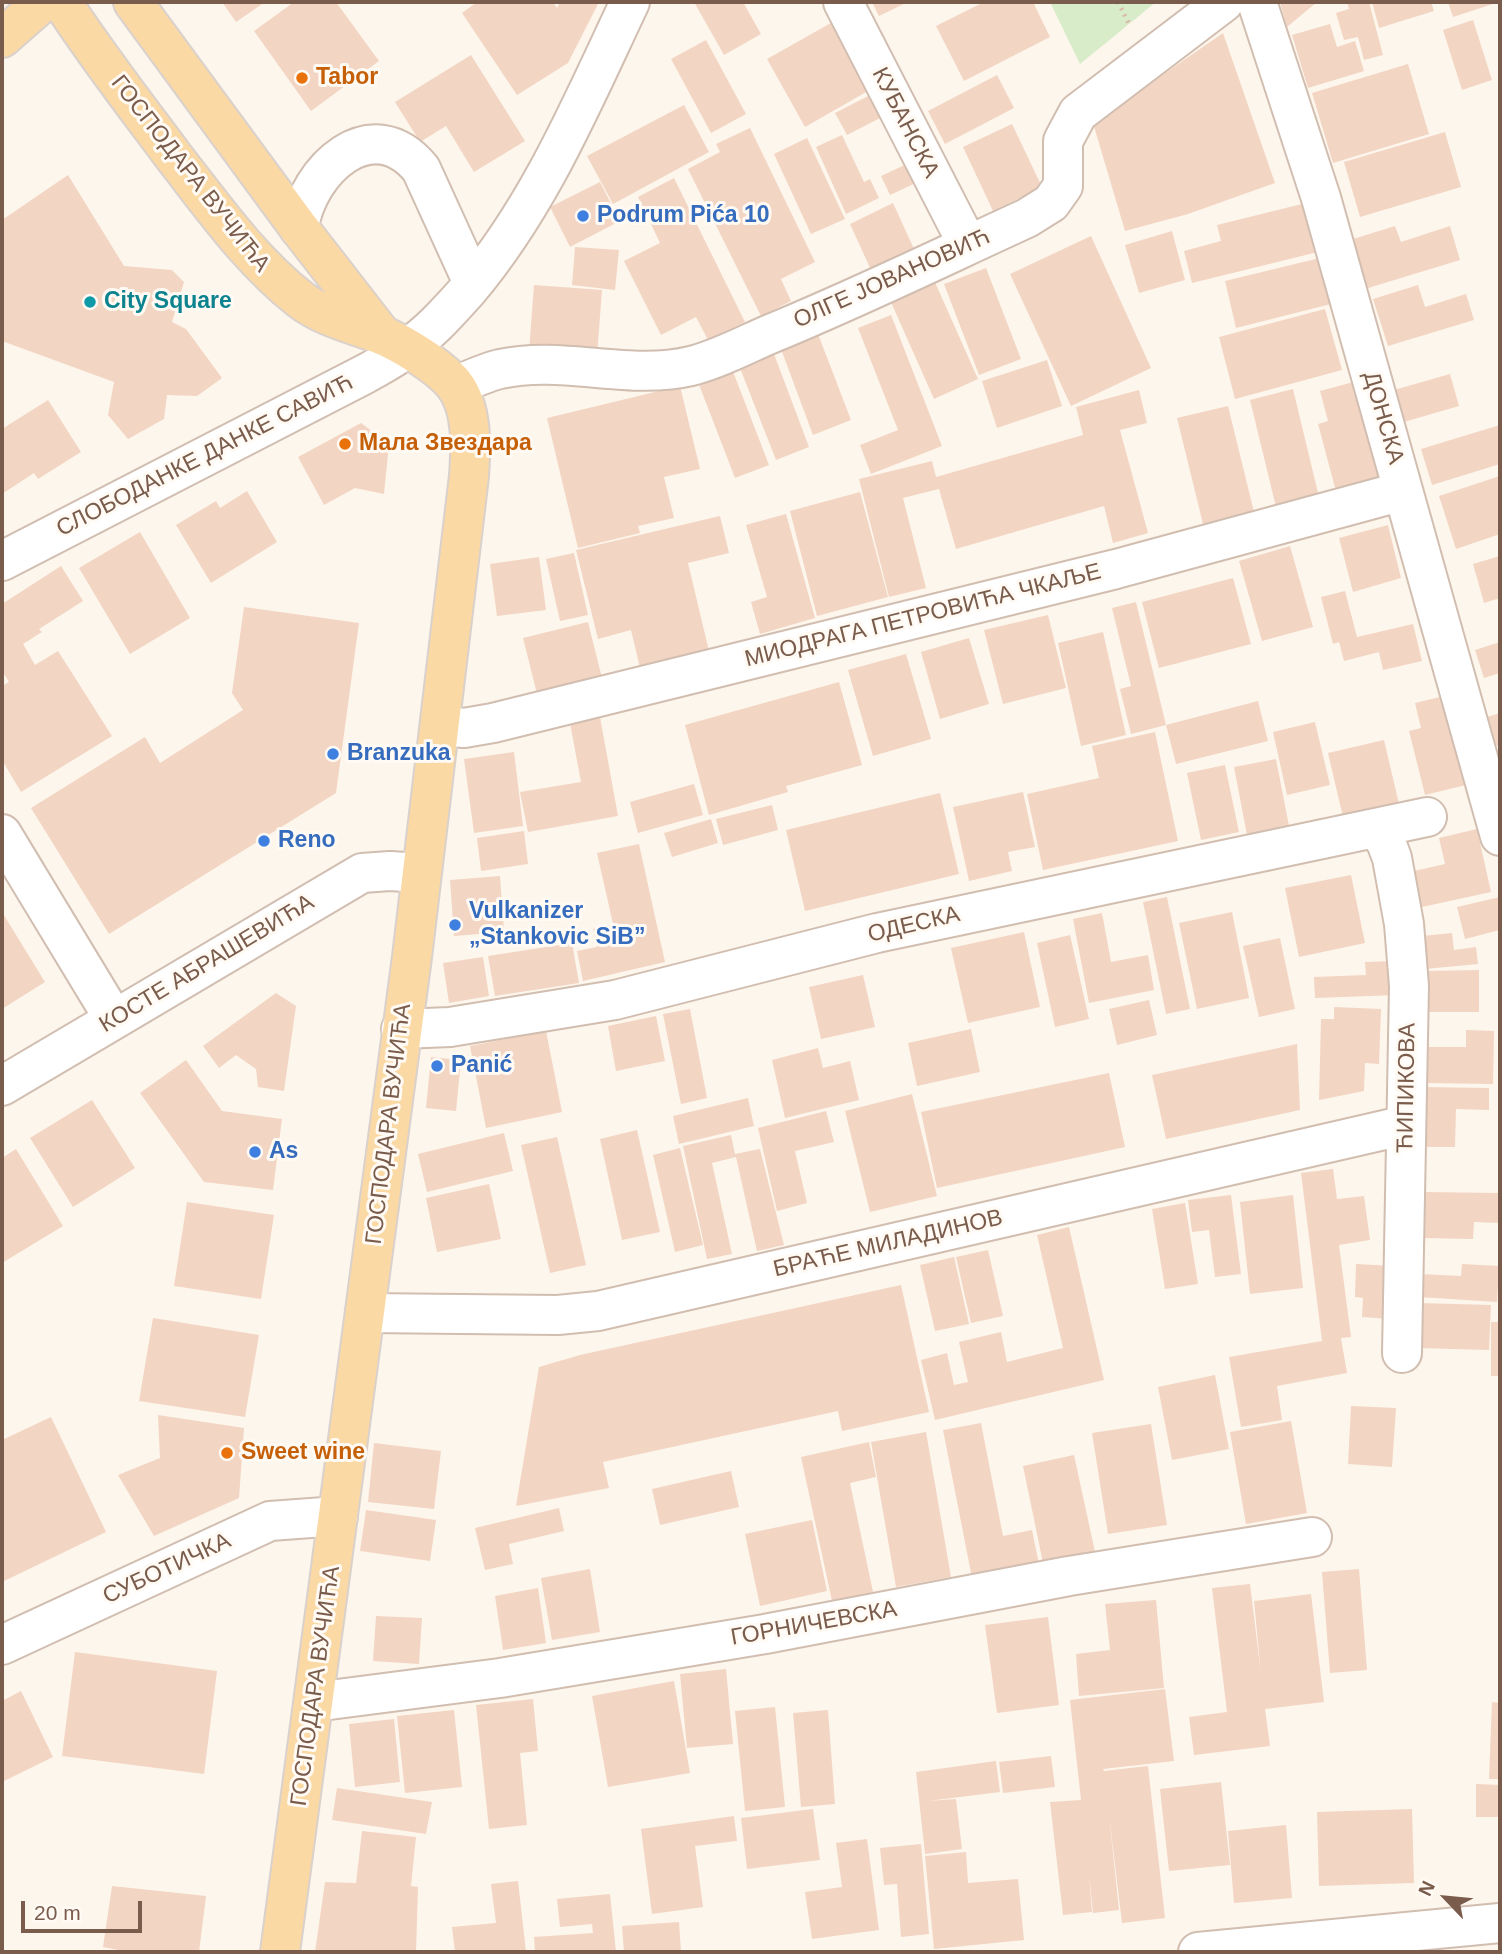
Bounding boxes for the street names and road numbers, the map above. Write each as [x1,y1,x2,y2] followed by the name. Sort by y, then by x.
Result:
[865,63,945,183] street label: КУБАНСКА
[105,70,275,278] street label: ГОСПОДАРА ВУЧИЋА
[789,223,995,335] street label: ОЛГЕ ЈОВАНОВИЋ
[1357,368,1409,468] street label: ДОНСКА
[52,369,358,543] street label: СЛОБОДАНКЕ ДАНКЕ САВИЋ
[742,558,1104,674] street label: МИОДРАГА ПЕТРОВИЋА ЧКАЉЕ
[95,889,319,1039] street label: КОСТЕ АБРАШЕВИЋА
[865,901,963,949] street label: ОДЕСКА
[361,1002,417,1246] street label: ГОСПОДАРА ВУЧИЋА
[1392,1023,1422,1153] street label: ЋИПИКОВА
[771,1204,1005,1284] street label: БРАЋЕ МИЛАДИНОВ
[99,1527,235,1611] street label: СУБОТИЧКА
[285,1564,347,1808] street label: ГОСПОДАРА ВУЧИЋА
[729,1596,899,1652] street label: ГОРНИЧЕВСКА

